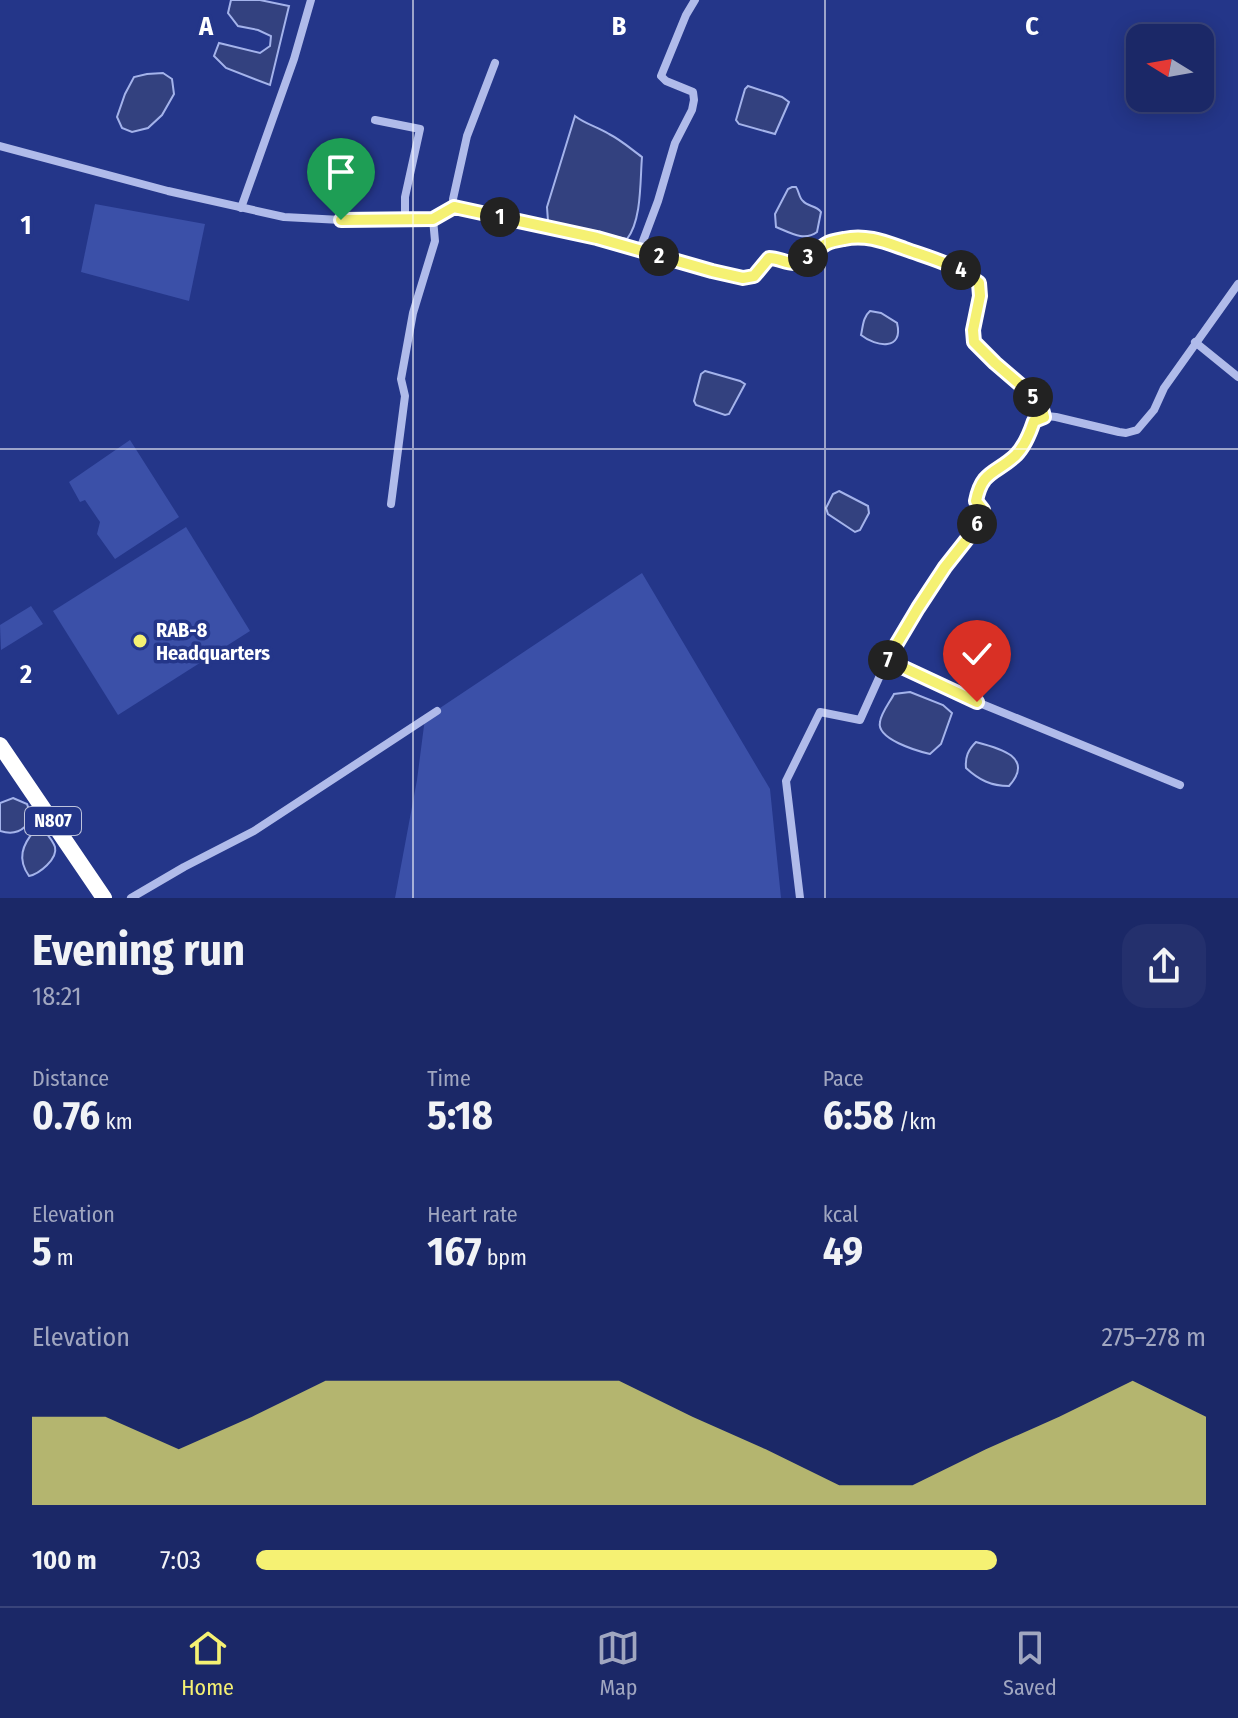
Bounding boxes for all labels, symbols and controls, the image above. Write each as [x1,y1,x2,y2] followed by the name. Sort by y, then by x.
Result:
[198,11,214,42] text: A
[612,11,627,42] text: B
[1025,11,1039,42] text: C
[1126,24,1214,112] north arrow
[1126,24,1214,112] map controls
[307,138,375,220] pin
[319,150,363,194] icon: arrive
[480,197,520,237] pin: 1
[495,203,505,230] text: 1
[21,210,32,241] text: 1
[639,236,679,276] pin: 2
[788,237,828,277] pin: 3
[654,242,664,269] text: 2
[803,243,813,270] text: 3
[941,250,981,290] pin: 4
[955,256,967,283] text: 4
[1013,377,1053,417] pin: 5
[1028,383,1038,410] text: 5
[957,504,997,544] pin: 6
[971,510,983,537] text: 6
[156,618,270,665] place label: RAB-8 Headquarters
[943,620,1011,702] pin
[131,632,149,650] marker: RAB-8 Headquarters
[955,632,999,676] icon: check
[868,640,908,680] pin: 7
[883,646,893,673] text: 7
[19,659,32,690] text: 2
[25,807,81,835] road number: N807
[32,924,245,977] text: Evening run
[1122,924,1206,1008] button: share
[32,981,82,1012] text: 18:21
[32,1065,109,1092] text: Distance
[427,1065,471,1092] text: Time
[823,1065,864,1092] text: Pace
[32,1092,100,1140] text: 0.76
[427,1092,493,1140] text: 5:18
[823,1092,894,1140] text: 6:58
[100,1108,133,1135] text: km
[894,1108,936,1135] text: /km
[32,1201,115,1228] text: Elevation
[427,1201,518,1228] text: Heart rate
[823,1201,858,1228] text: kcal
[32,1228,52,1276] text: 5
[427,1228,482,1276] text: 167
[823,1228,863,1276] text: 49
[52,1244,74,1271] text: m
[482,1244,527,1271] text: bpm
[32,1322,130,1353] text: Elevation
[1101,1322,1206,1353] text: 275–278 m
[32,1545,97,1576] text: 100 m
[160,1545,201,1576] text: 7:03
[181,1626,234,1701] tab: Home
[596,1626,640,1701] tab: Map
[1003,1626,1057,1701] tab: Saved

